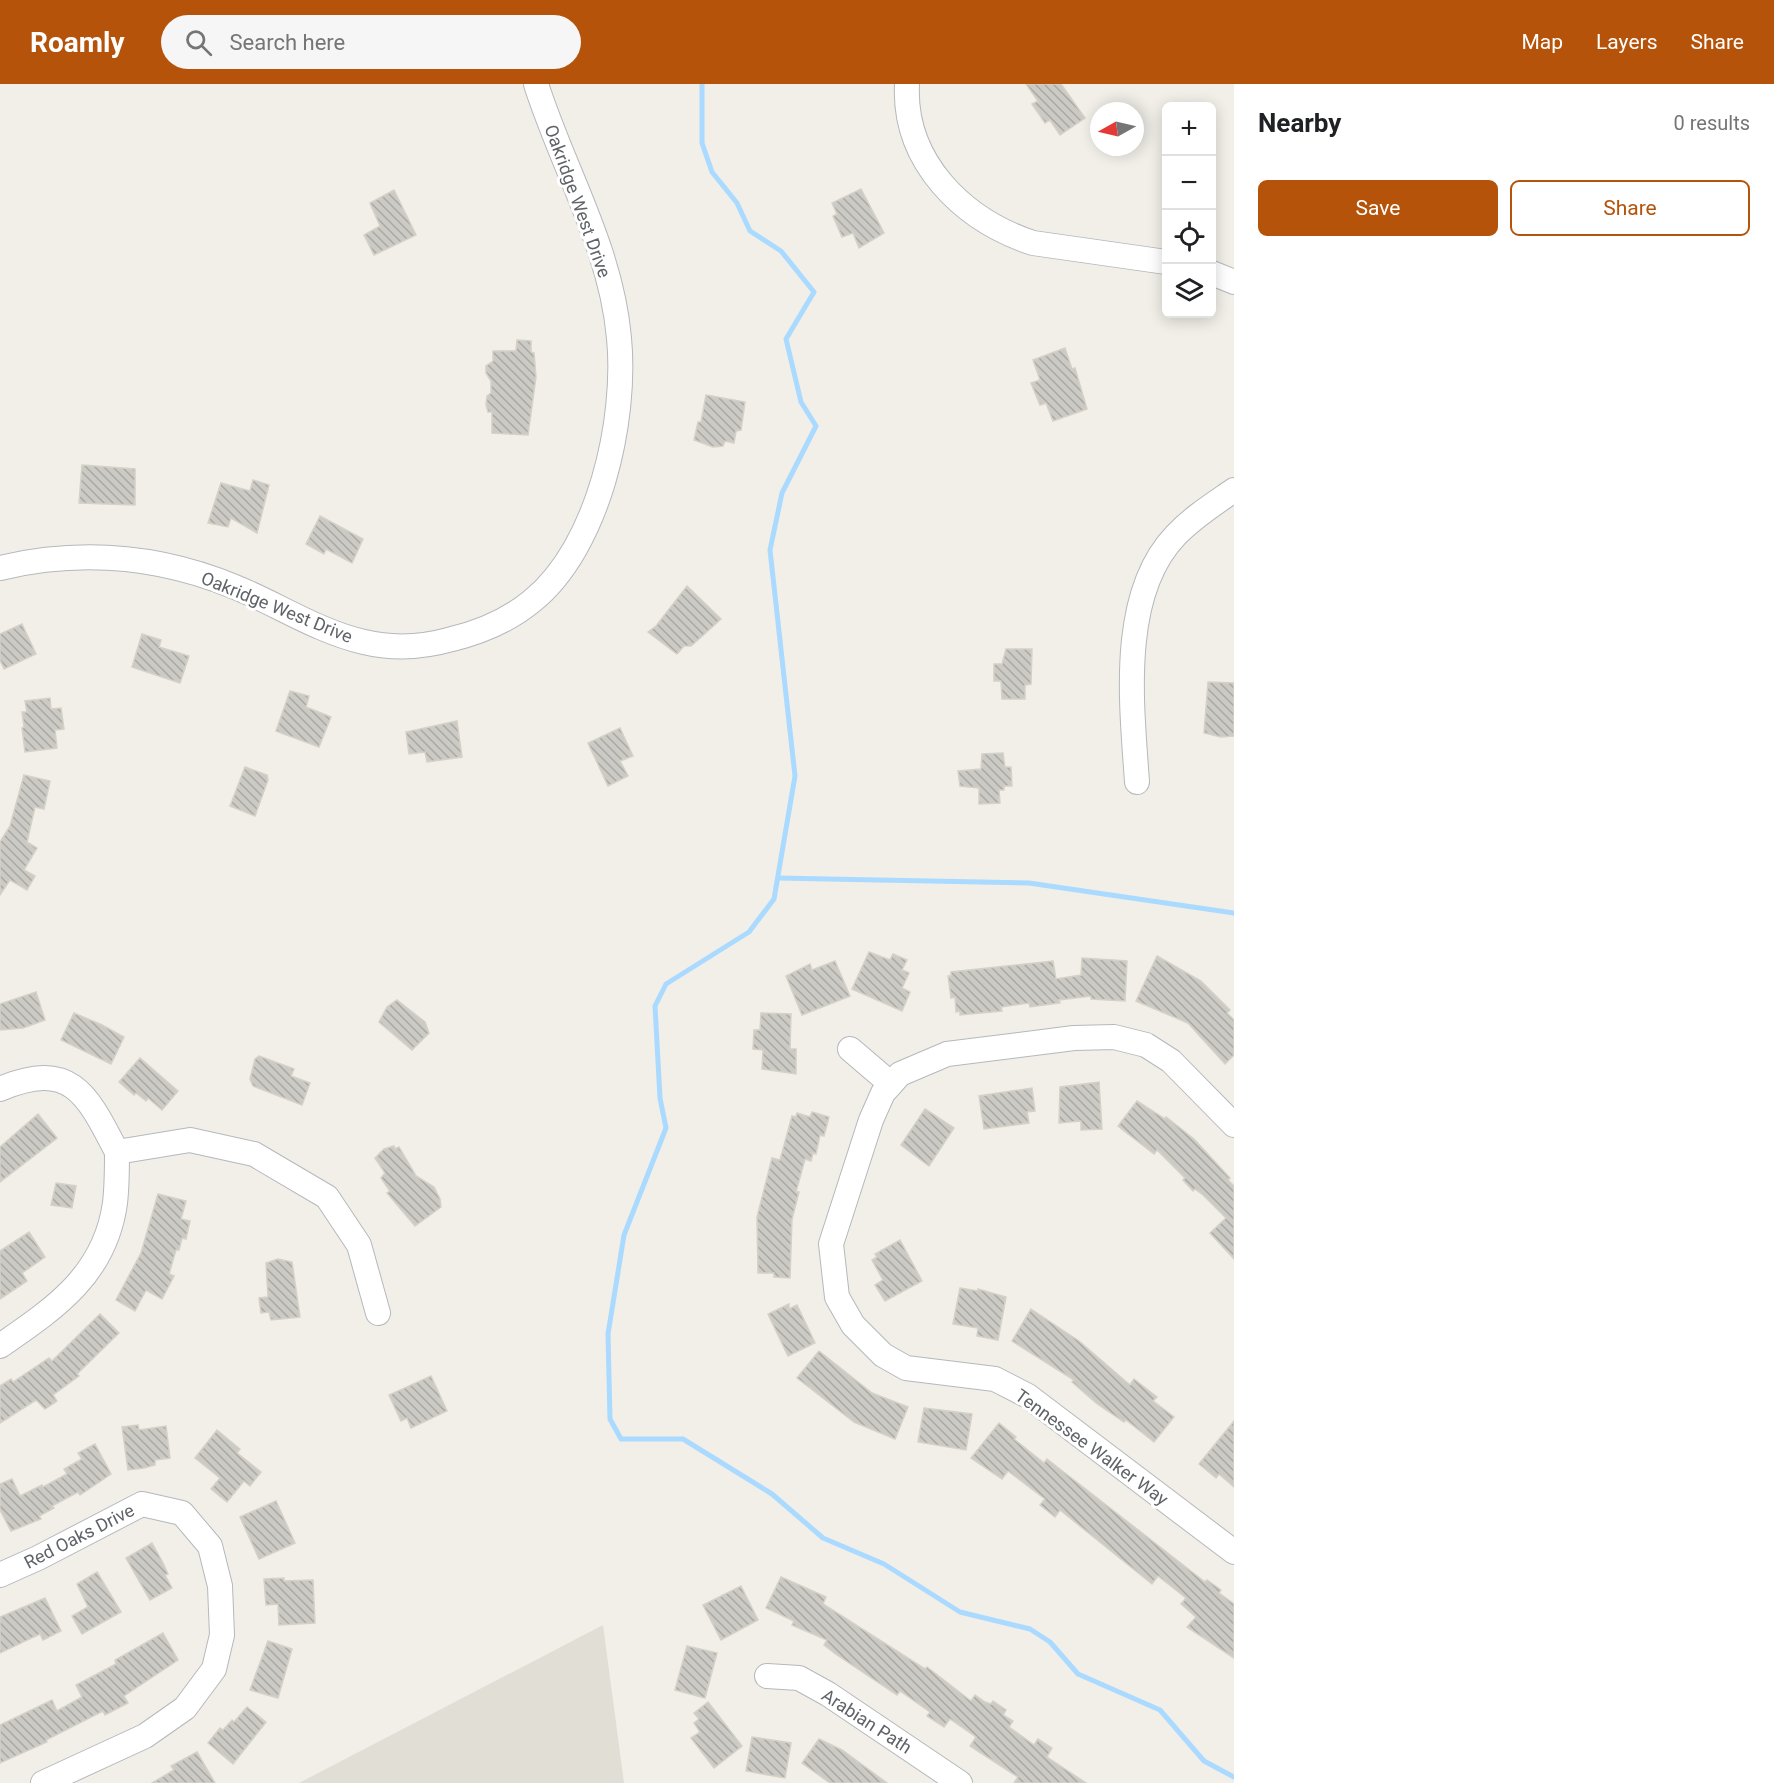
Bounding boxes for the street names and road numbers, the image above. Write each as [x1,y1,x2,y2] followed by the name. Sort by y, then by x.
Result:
[541,122,615,280] street label: Oakridge West Drive
[198,567,356,647] street label: Oakridge West Drive
[1011,1385,1173,1510] street label: Tennessee Walker Way
[20,1499,138,1573] street label: Red Oaks Drive
[818,1684,916,1758] street label: Arabian Path

